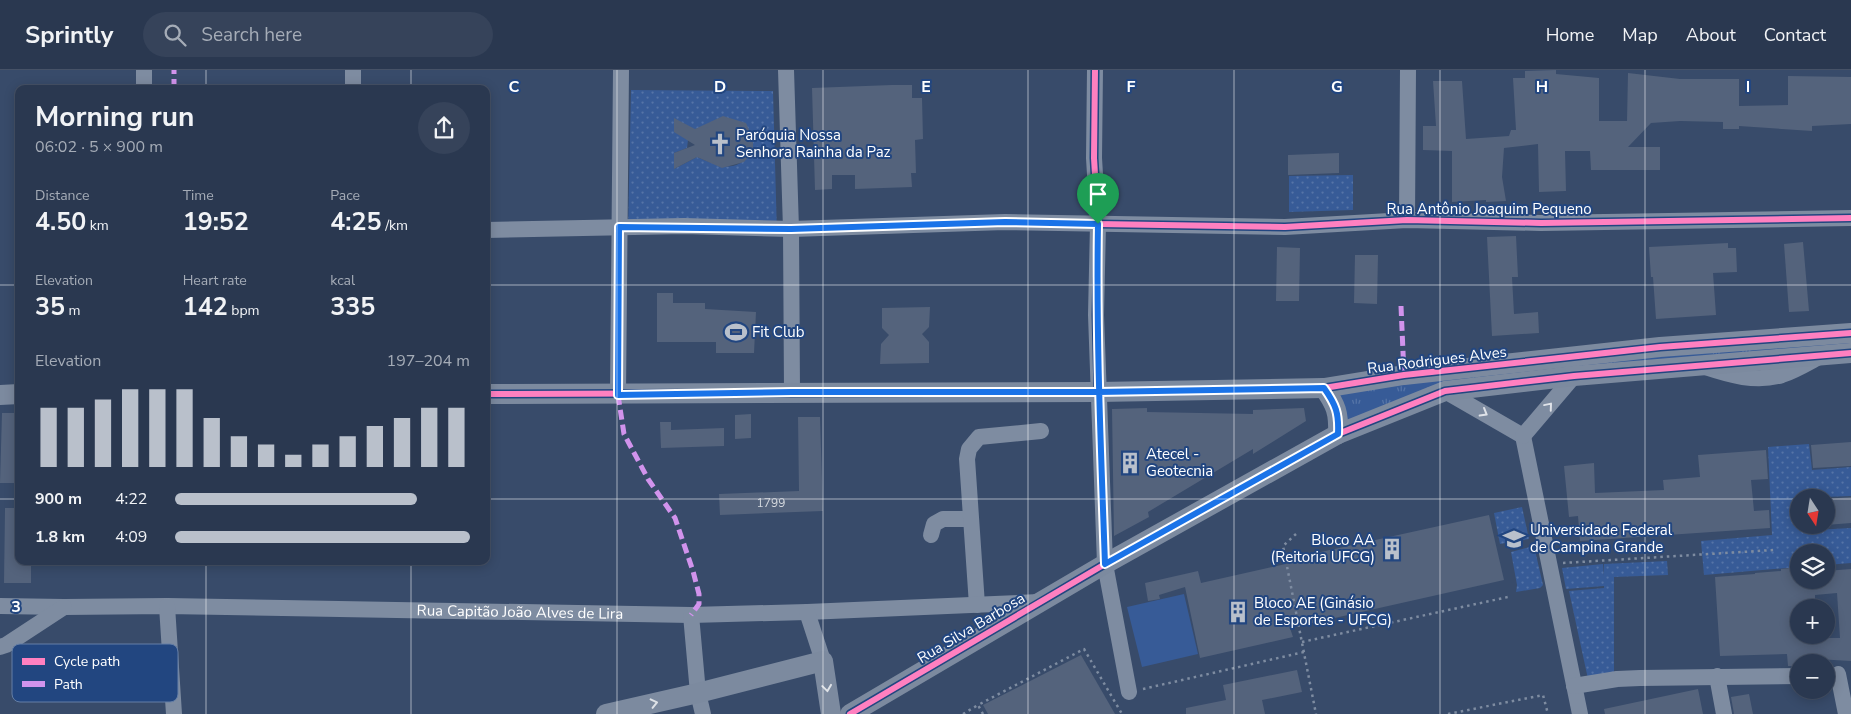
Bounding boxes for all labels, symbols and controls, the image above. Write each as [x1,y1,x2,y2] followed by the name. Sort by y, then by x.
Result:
[143,12,493,57] search box
[25,19,113,51] text: Sprintly
[161,21,189,49] icon: search
[201,22,302,48] text: Search here
[1546,23,1594,47] text: Home
[1622,23,1658,47] text: Map
[1686,23,1736,47] text: About
[1764,23,1826,47] text: Contact
[509,76,520,98] text: C
[714,76,726,98] text: D
[921,76,931,98] text: E
[1127,76,1136,98] text: F
[1331,76,1343,98] text: G
[1536,76,1548,98] text: H
[1746,76,1750,98] text: I
[35,98,194,136] text: Morning run
[418,102,470,154] button: share
[736,125,891,162] place label: Paróquia Nossa Senhora Rainha da Paz
[707,131,733,157] church icon: Paróquia Nossa Senhora Rainha da Paz
[35,136,163,158] text: 06:02 · 5 × 900 m
[1077,173,1119,224] pin
[1084,180,1112,208] icon: arrive
[35,186,89,205] text: Distance
[183,186,214,205] text: Time
[330,186,360,205] text: Pace
[1386,199,1592,219] street label: Rua Antônio Joaquim Pequeno
[35,205,86,239] text: 4.50
[183,205,249,239] text: 19:52
[330,205,382,239] text: 4:25
[86,216,109,235] text: km
[382,216,408,235] text: /km
[35,271,93,290] text: Elevation
[183,271,247,290] text: Heart rate
[330,271,355,290] text: kcal
[35,290,65,324] text: 35
[183,290,228,324] text: 142
[330,290,375,324] text: 335
[65,301,81,320] text: m
[228,301,260,320] text: bpm
[723,319,749,345] sports icon: Fit Club
[752,322,805,342] place label: Fit Club
[1366,342,1508,378] street label: Rua Rodrigues Alves
[35,350,101,372] text: Elevation
[387,350,470,372] text: 197–204 m
[1543,403,1551,412] one-way arrow
[1479,407,1488,417] one-way arrow
[1146,444,1213,481] place label: Atecel - Geotecnia
[1117,450,1143,476] building icon: Atecel - Geotecnia
[35,488,82,510] text: 900 m
[115,488,147,510] text: 4:22
[1790,489,1835,534] north arrow
[1790,489,1835,699] map controls
[757,495,785,511] house number: 1799
[1530,520,1673,557] place label: Universidade Federal de Campina Grande
[35,526,85,548] text: 1.8 km
[115,526,147,548] text: 4:09
[1501,526,1527,552] school or university icon: Universidade Federal de Campina Grande
[1271,530,1375,567] place label: Bloco AA (Reitoria UFCG)
[1379,536,1405,562] building icon: Bloco AA (Reitoria UFCG)
[1790,544,1835,589] button: layers
[913,588,1029,668] street label: Rua Silva Barbosa
[1254,593,1392,630] place label: Bloco AE (Ginásio de Esportes - UFCG)
[11,596,21,618] text: 3
[1225,599,1251,625] building icon: Bloco AE (Ginásio de Esportes - UFCG)
[1790,599,1835,644] button: +
[417,600,623,624] street label: Rua Capitão João Alves de Lira
[12,644,178,702] legend
[54,652,120,671] text: Cycle path
[1790,654,1835,699] button: −
[54,675,83,694] text: Path
[821,684,832,692] one-way arrow
[649,698,658,709] one-way arrow

